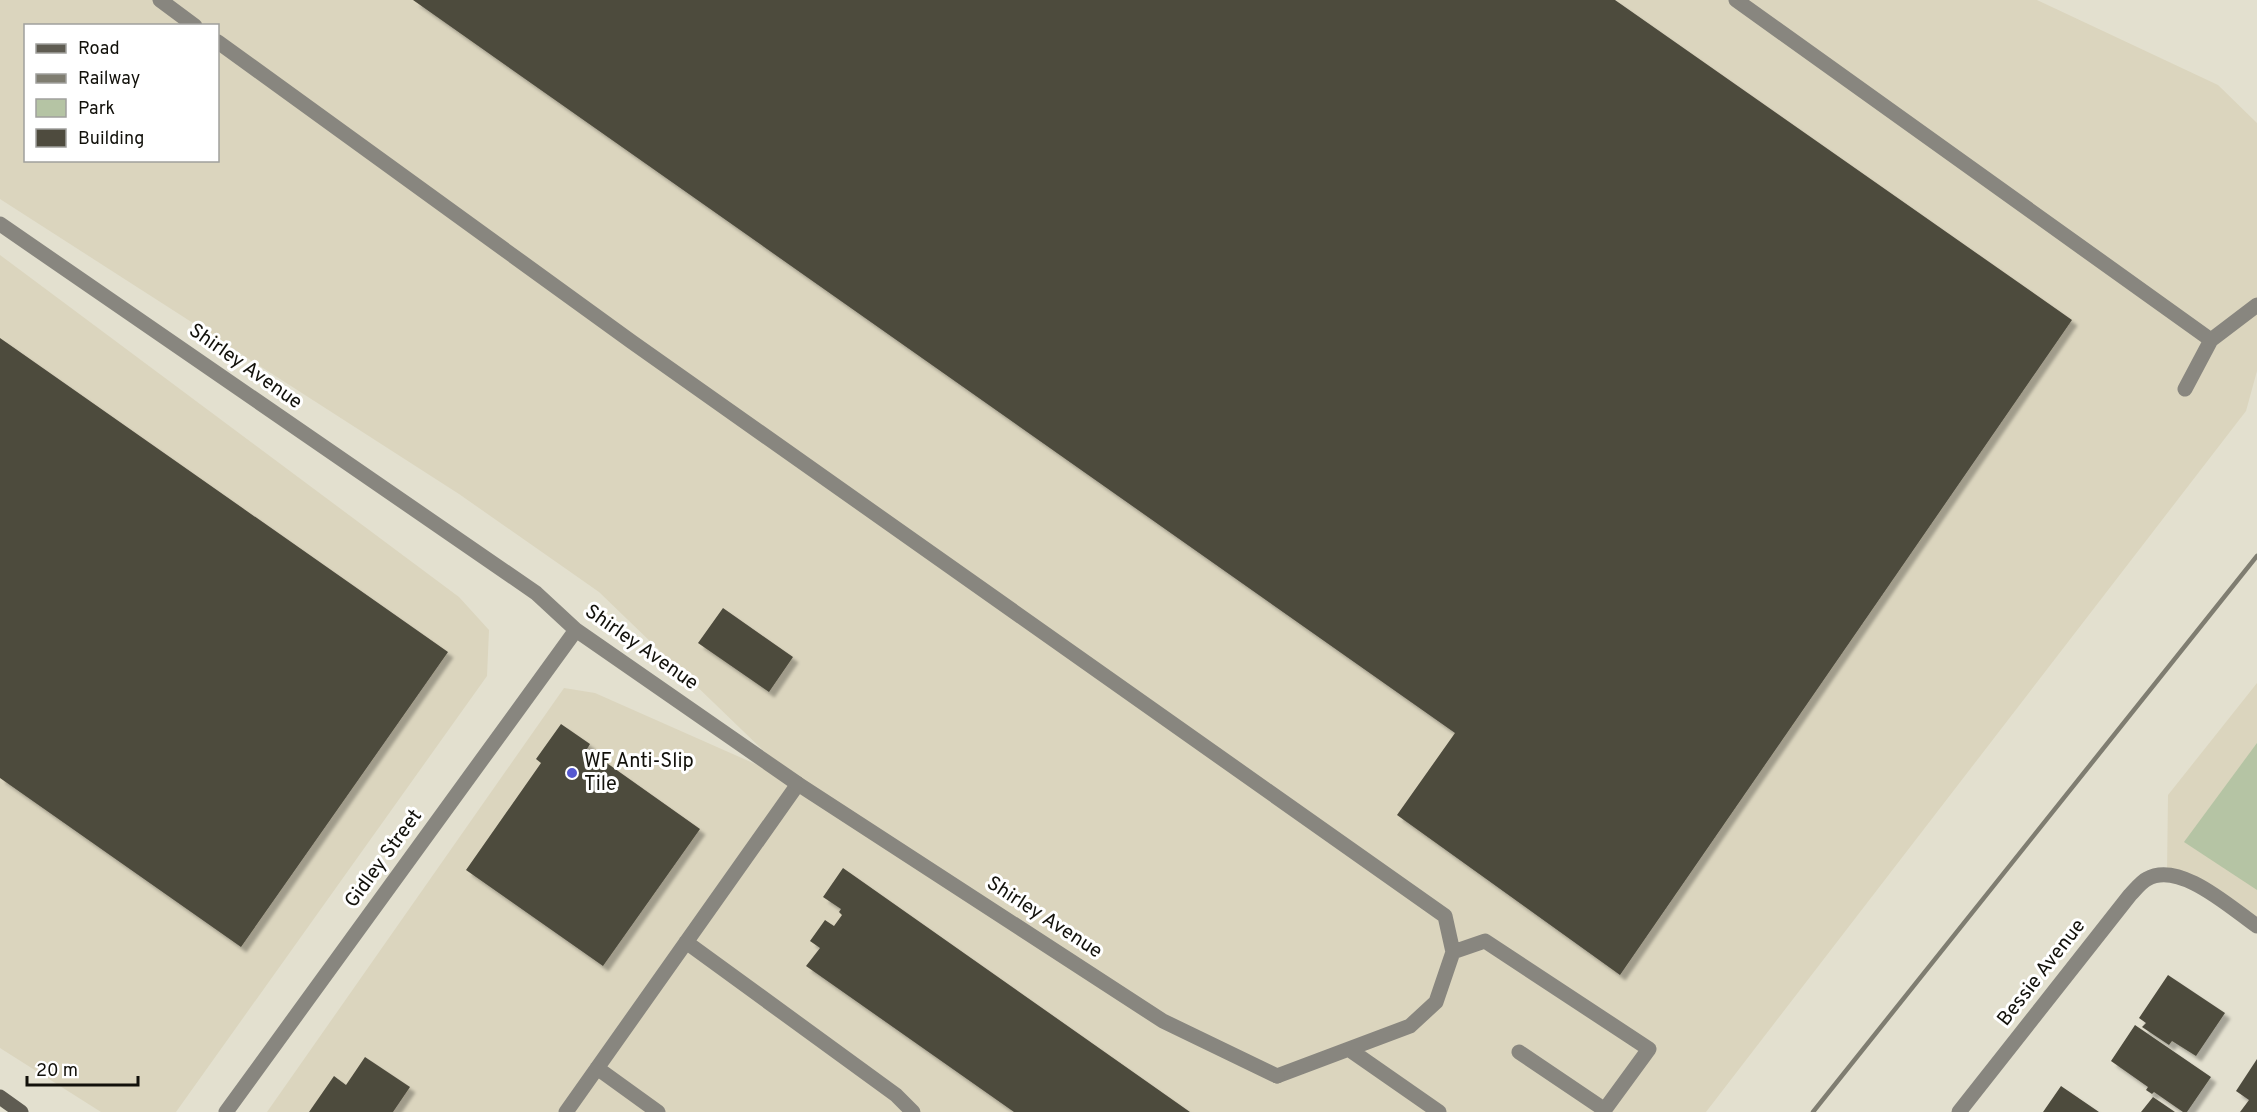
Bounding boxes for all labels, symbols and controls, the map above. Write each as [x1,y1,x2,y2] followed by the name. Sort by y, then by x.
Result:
[24,24,219,162] legend
[78,38,120,61] text: Road
[78,68,140,91] text: Railway
[78,98,115,121] text: Park
[78,128,144,151] text: Building
[183,318,307,416] street label: Shirley Avenue
[579,599,703,697] street label: Shirley Avenue
[584,749,694,798] place label: WF Anti-Slip Tile
[565,766,579,780] marker: WF Anti-Slip Tile
[339,804,429,914] street label: Gidley Street
[981,871,1107,965] street label: Shirley Avenue
[1992,914,2092,1032] street label: Bessie Avenue
[27,1049,138,1087] scale bar
[36,1060,78,1083] text: 20 m

